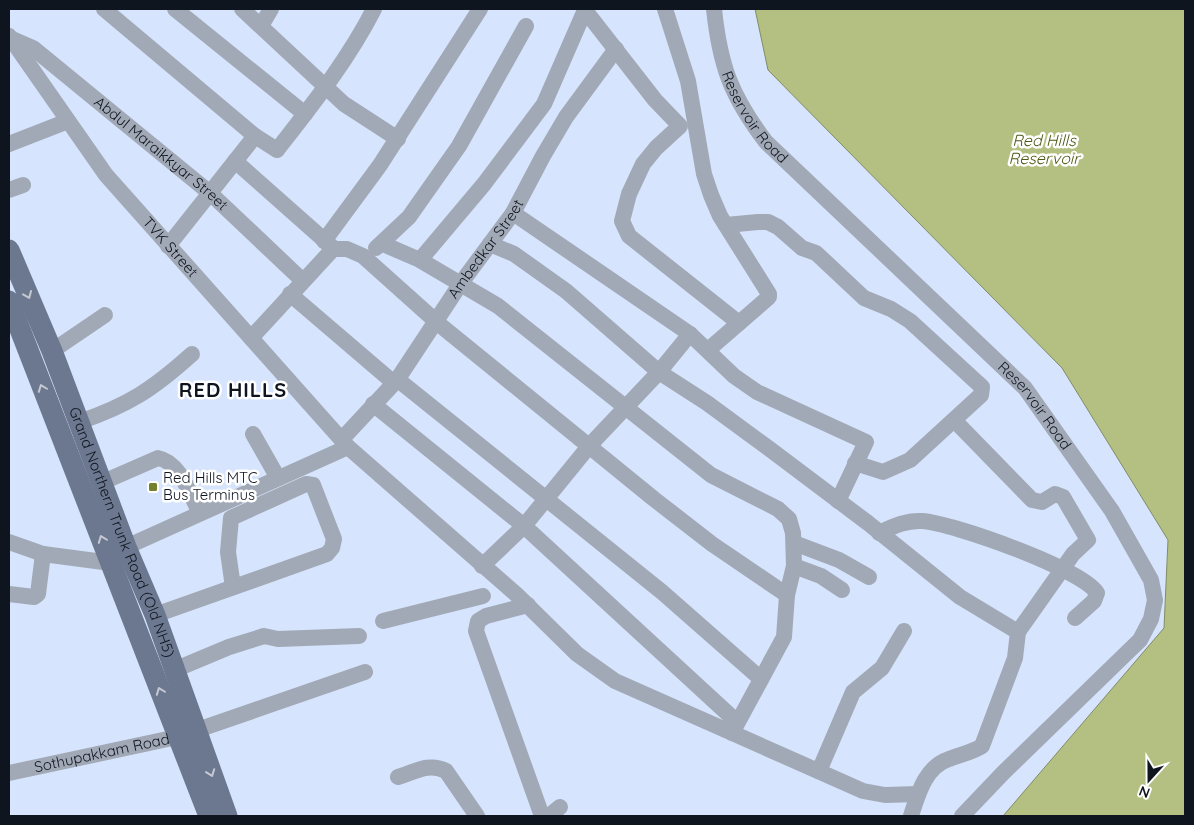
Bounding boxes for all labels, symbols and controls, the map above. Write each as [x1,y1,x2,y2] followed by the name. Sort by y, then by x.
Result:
[718,68,792,167] street label: Reservoir Road
[91,92,232,214] street label: Abdul Maraikkyar Street
[1009,130,1081,168] water label: Red Hills Reservoir
[443,196,527,302] street label: Ambedkar Street
[139,213,202,281] street label: TVK Street
[21,290,32,299] one-way arrow
[994,357,1076,453] street label: Reservoir Road
[179,377,287,402] district label: RED HILLS
[38,384,49,393] one-way arrow
[65,404,179,660] street label: Grand Northern Trunk Road (Old NH5)
[163,468,258,504] place label: Red Hills MTC Bus Terminus
[147,481,159,493] marker: Red Hills MTC Bus Terminus
[98,535,108,544] one-way arrow
[156,687,166,696] one-way arrow
[32,729,171,776] street label: Sothupakkam Road
[1124,755,1174,805] north arrow
[205,769,215,777] one-way arrow
[1136,782,1152,802] text: N

